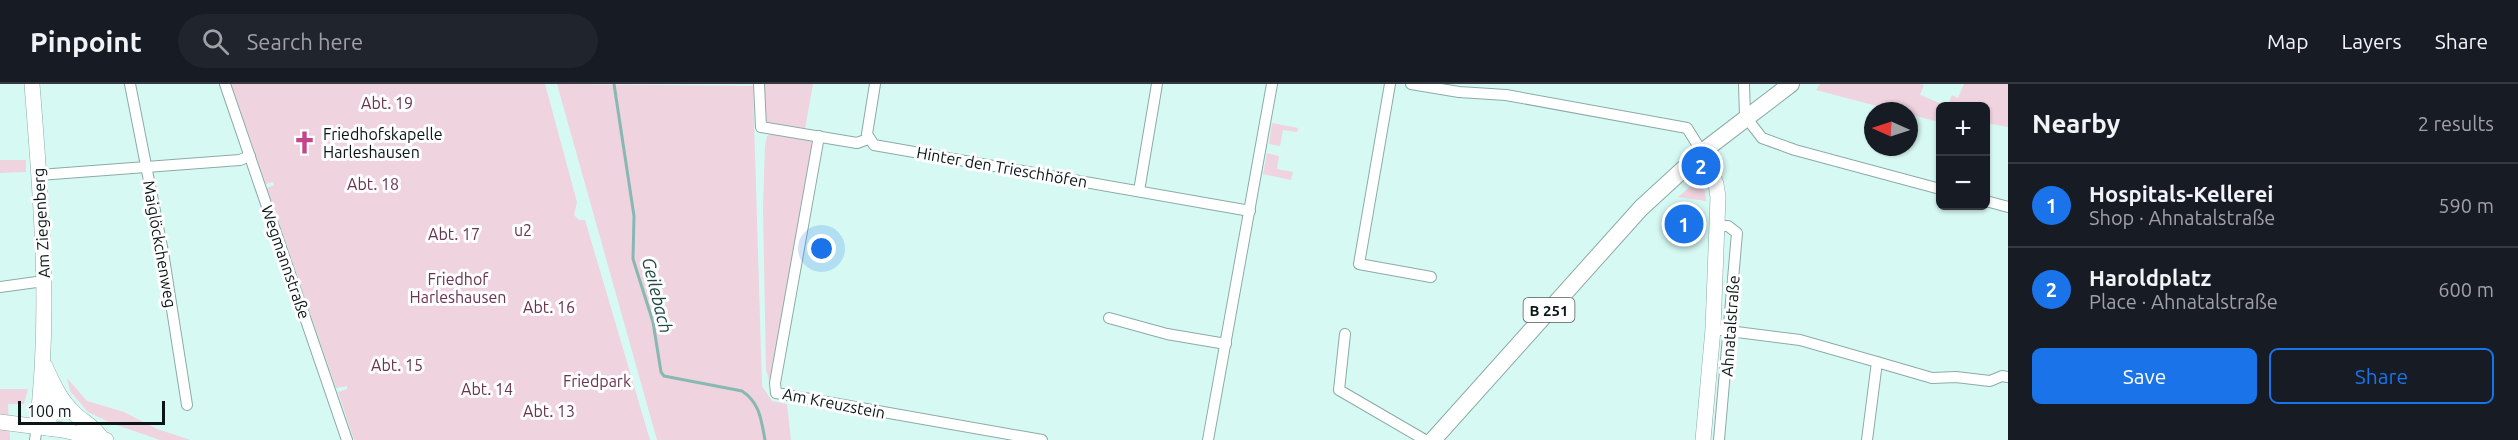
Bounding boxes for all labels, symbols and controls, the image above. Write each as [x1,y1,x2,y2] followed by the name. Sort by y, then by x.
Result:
[178,14,598,68] search box
[199,25,232,58] icon: search
[30,26,142,57] text: Pinpoint
[247,29,363,54] text: Search here
[2267,29,2308,53] text: Map
[2341,29,2402,53] text: Layers
[2435,29,2488,53] text: Share
[361,94,413,112] park label: Abt. 19
[1864,102,1918,156] north arrow
[1936,102,1990,210] map controls
[1936,102,1990,156] button: +
[2032,109,2120,138] text: Nearby
[2418,112,2494,135] text: 2 results
[323,125,443,161] place label: Friedhofskapelle Harleshausen
[292,130,318,156] church icon: Friedhofskapelle Harleshausen
[915,143,1089,191] street label: Hinter den Trieschhöfen
[1682,144,1720,188] pin: 2
[1936,156,1990,210] button: −
[29,167,53,279] street label: Am Ziegenberg
[347,175,399,193] park label: Abt. 18
[140,179,180,309] street label: Maiglöckchenweg
[2089,181,2273,206] text: Hospitals-Kellerei
[2046,194,2057,217] text: 1
[2438,194,2494,217] text: 590 m
[1664,202,1704,246] pin: 1
[258,203,314,321] street label: Wegmannstraße
[2089,206,2275,229] text: Shop · Ahnatalstraße
[514,221,532,239] park label: u2
[428,225,480,243] park label: Abt. 17
[807,234,836,263] your location
[639,255,677,335] water label: Geilebach
[2089,265,2211,290] text: Haroldplatz
[410,270,506,306] park label: Friedhof Harleshausen
[1717,275,1743,377] street label: Ahnatalstraße
[2046,278,2057,301] text: 2
[2438,278,2494,301] text: 600 m
[2089,290,2278,313] text: Place · Ahnatalstraße
[523,298,575,316] park label: Abt. 16
[1524,298,1574,322] road number: B 251
[2032,348,2257,404] button: Save
[2269,348,2494,404] button: Share
[371,356,423,374] park label: Abt. 15
[563,372,631,390] park label: Friedpark
[461,380,513,398] park label: Abt. 14
[781,384,887,422] street label: Am Kreuzstein
[18,398,165,426] scale bar
[27,402,72,420] text: 100 m
[523,402,575,420] park label: Abt. 13

